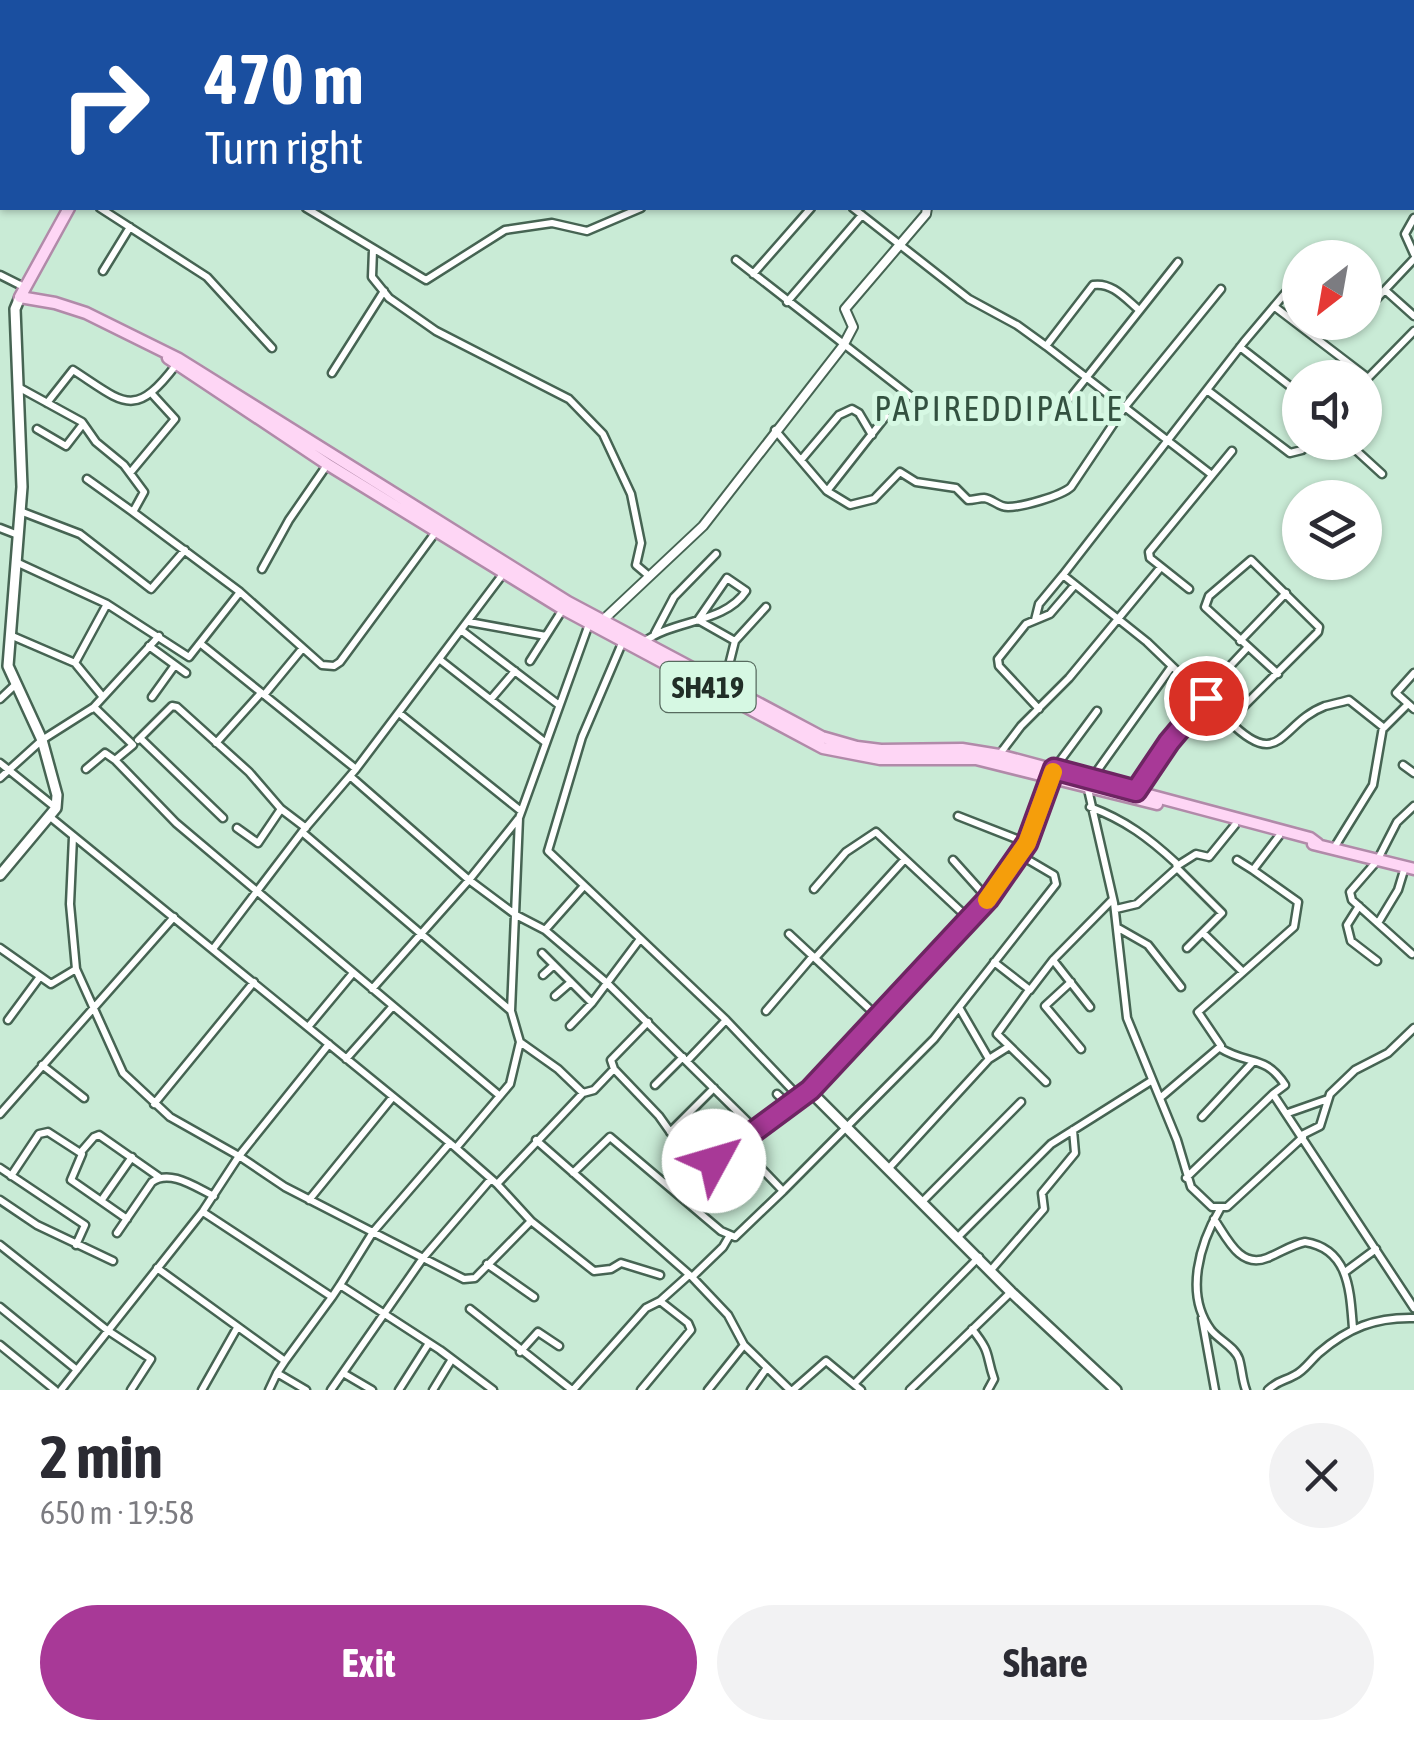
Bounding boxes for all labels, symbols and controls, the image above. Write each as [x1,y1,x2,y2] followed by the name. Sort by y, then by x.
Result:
[205,39,364,119] text: 470 m
[40,40,170,170] icon: right
[205,122,363,174] text: Turn right
[1282,240,1382,340] north arrow
[1282,240,1382,580] map controls
[1282,360,1382,460] button: sound
[874,388,1124,428] district label: PAPIREDDIPALLE
[1282,480,1382,580] button: layers
[1164,656,1249,741] pin
[660,662,756,712] road number: SH419
[1179,671,1234,726] icon: arrive
[662,1109,766,1213] position arrow
[40,1422,163,1491] text: 2 min
[1269,1423,1374,1528] button: close
[40,1494,194,1531] text: 650 m · 19:58
[40,1605,697,1720] button: Exit
[717,1605,1374,1720] button: Share

